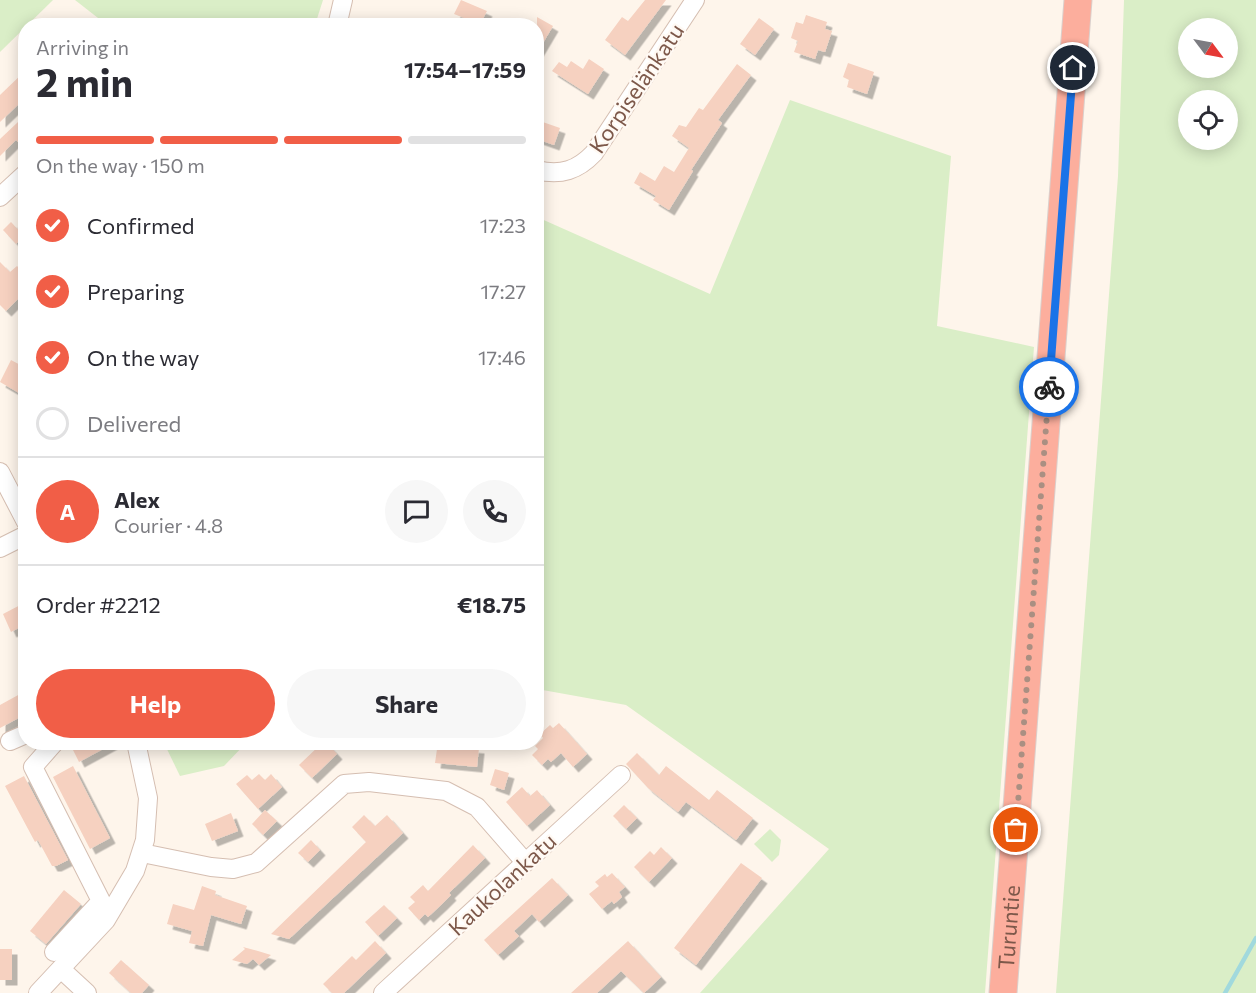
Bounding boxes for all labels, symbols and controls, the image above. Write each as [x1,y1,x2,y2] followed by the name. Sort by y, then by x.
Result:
[583,18,689,158] street label: Korpiselänkatu
[1178,18,1238,78] north arrow
[1178,18,1238,150] map controls
[36,35,129,59] text: Arriving in
[1047,42,1098,93] pin
[1056,51,1089,84] icon: home
[404,56,526,83] text: 17:54–17:59
[36,57,133,105] text: 2 min
[1178,90,1238,150] button: locate
[36,153,205,177] text: On the way · 150 m
[36,209,69,242] icon: check
[87,212,194,239] text: Confirmed
[480,213,526,237] text: 17:23
[36,275,69,308] icon: check
[87,278,184,305] text: Preparing
[481,279,526,303] text: 17:27
[36,341,69,374] icon: check
[87,344,199,371] text: On the way
[478,345,526,369] text: 17:46
[1019,357,1079,417] courier
[1033,371,1066,404] icon: bike
[87,410,181,437] text: Delivered
[385,480,448,543] button: chat
[463,480,526,543] button: phone
[114,486,160,513] text: Alex
[60,498,75,525] text: A
[114,513,223,537] text: Courier · 4.8
[36,591,161,618] text: Order #2212
[457,591,526,618] text: €18.75
[36,669,275,738] button: Help
[287,669,526,738] button: Share
[990,804,1041,855] pin
[999,813,1032,846] icon: bag
[442,827,562,941] street label: Kaukolankatu
[991,884,1025,970] street label: Turuntie

